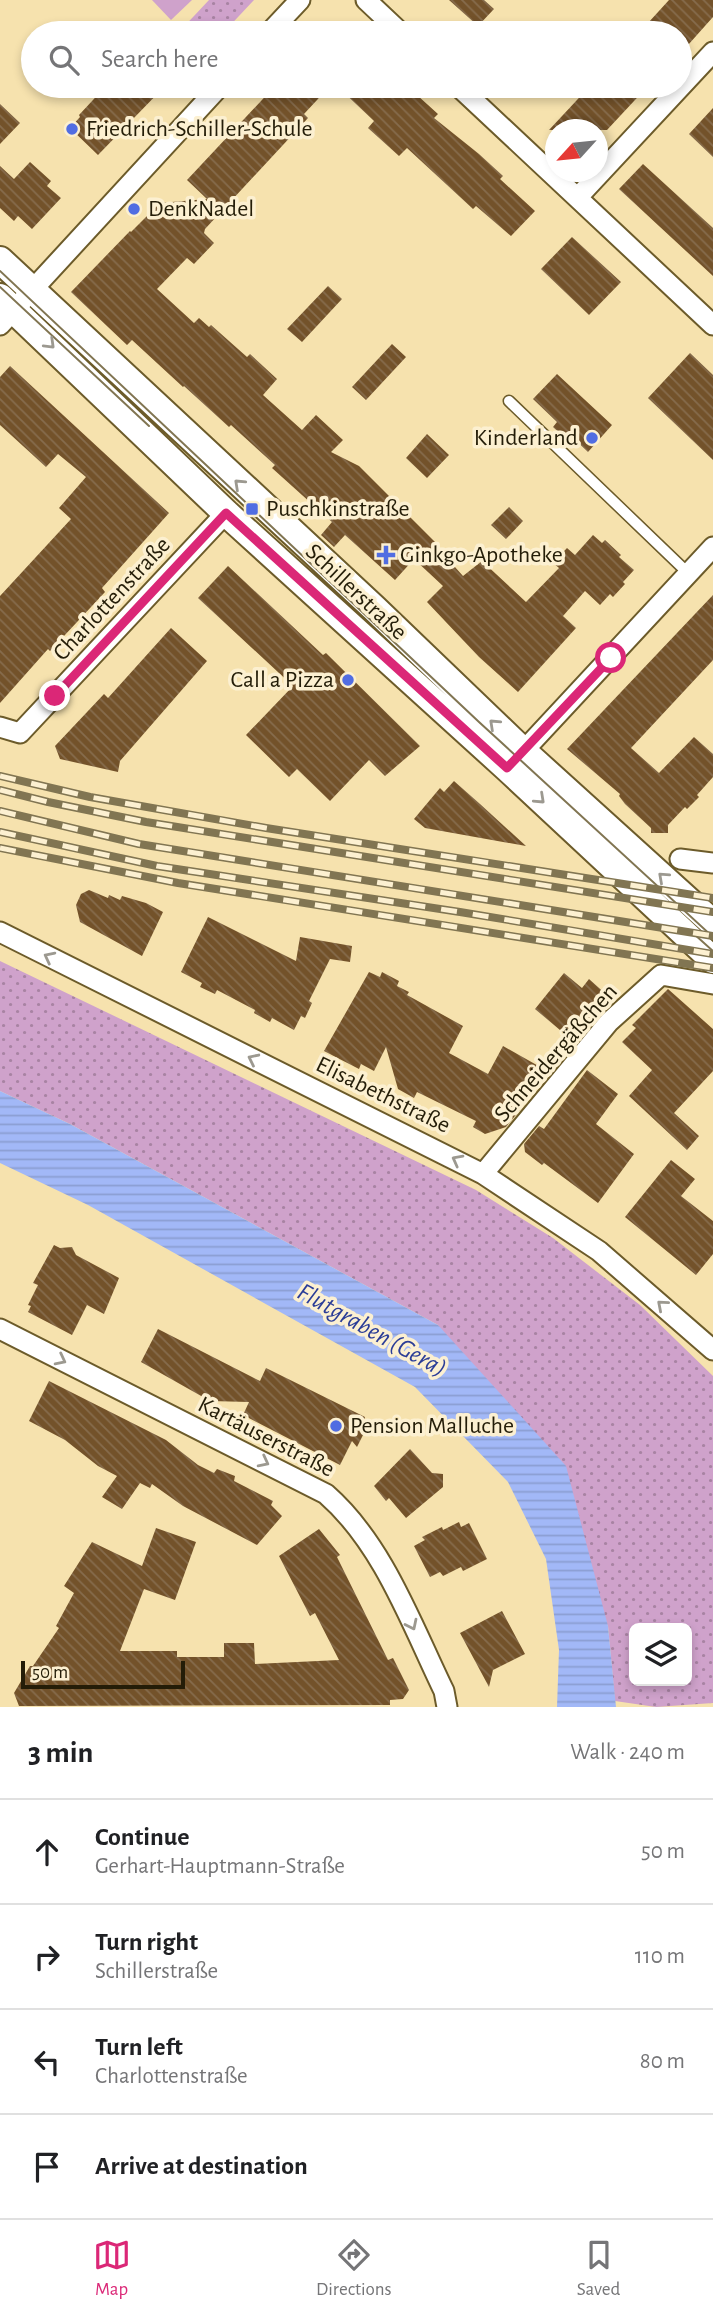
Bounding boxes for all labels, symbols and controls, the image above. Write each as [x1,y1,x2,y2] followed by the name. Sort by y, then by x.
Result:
[21,21,692,98] search box
[45,41,83,79] icon: search
[101,46,219,72] text: Search here
[86,117,313,141] place label: Friedrich-Schiller-Schule
[545,119,608,182] north arrow
[64,121,80,137] marker: Friedrich-Schiller-Schule
[148,197,254,221] place label: DenkNadel
[126,201,142,217] marker: DenkNadel
[41,336,54,349] one-way arrow
[474,426,578,450] place label: Kinderland
[584,430,600,446] marker: Kinderland
[234,480,247,493] one-way arrow
[266,497,410,521] place label: Puschkinstraße
[244,501,260,517] marker: Puschkinstraße
[49,533,175,665] street label: Charlottenstraße
[301,539,411,645] street label: Schillerstraße
[400,543,563,567] place label: Ginkgo-Apotheke
[378,547,394,563] marker: Ginkgo-Apotheke
[595,642,626,673] route start
[230,668,334,692] place label: Call a Pizza
[340,672,356,688] marker: Call a Pizza
[39,680,70,711] route end
[489,719,502,732] one-way arrow
[532,790,545,803] one-way arrow
[658,873,671,885] one-way arrow
[44,951,56,965] one-way arrow
[490,980,622,1126] street label: Schneidergäßchen
[312,1052,454,1138] street label: Elisabethstraße
[248,1053,260,1067] one-way arrow
[452,1154,464,1168] one-way arrow
[293,1278,451,1382] water label: Flutgraben (Gera)
[657,1301,670,1313] one-way arrow
[54,1351,66,1365] one-way arrow
[194,1392,338,1482] street label: Kartäuserstraße
[350,1414,514,1438] place label: Pension Malluche
[328,1418,344,1434] marker: Pension Malluche
[257,1454,269,1468] one-way arrow
[403,1618,417,1630] one-way arrow
[629,1623,692,1686] map controls
[629,1623,692,1686] button: layers
[21,1658,186,1690] scale bar
[32,1663,68,1682] text: 50 m
[28,1738,93,1768] text: 3 min
[570,1741,685,1764] text: Walk · 240 m
[95,1824,190,1850] text: Continue
[28,1833,66,1871] icon: ahead
[641,1840,685,1863] text: 50 m
[95,1855,345,1878] text: Gerhart-Hauptmann-Straße
[95,1929,198,1955] text: Turn right
[28,1938,66,1976] icon: right
[635,1945,685,1968] text: 110 m
[95,1960,218,1983] text: Schillerstraße
[95,2034,183,2060] text: Turn left
[28,2043,66,2081] icon: left
[640,2050,685,2073] text: 80 m
[95,2065,248,2088] text: Charlottenstraße
[28,2148,66,2186] icon: arrive
[95,2153,308,2179] text: Arrive at destination
[93,2236,131,2301] tab: Map
[316,2236,392,2301] tab: Directions
[577,2236,620,2301] tab: Saved

